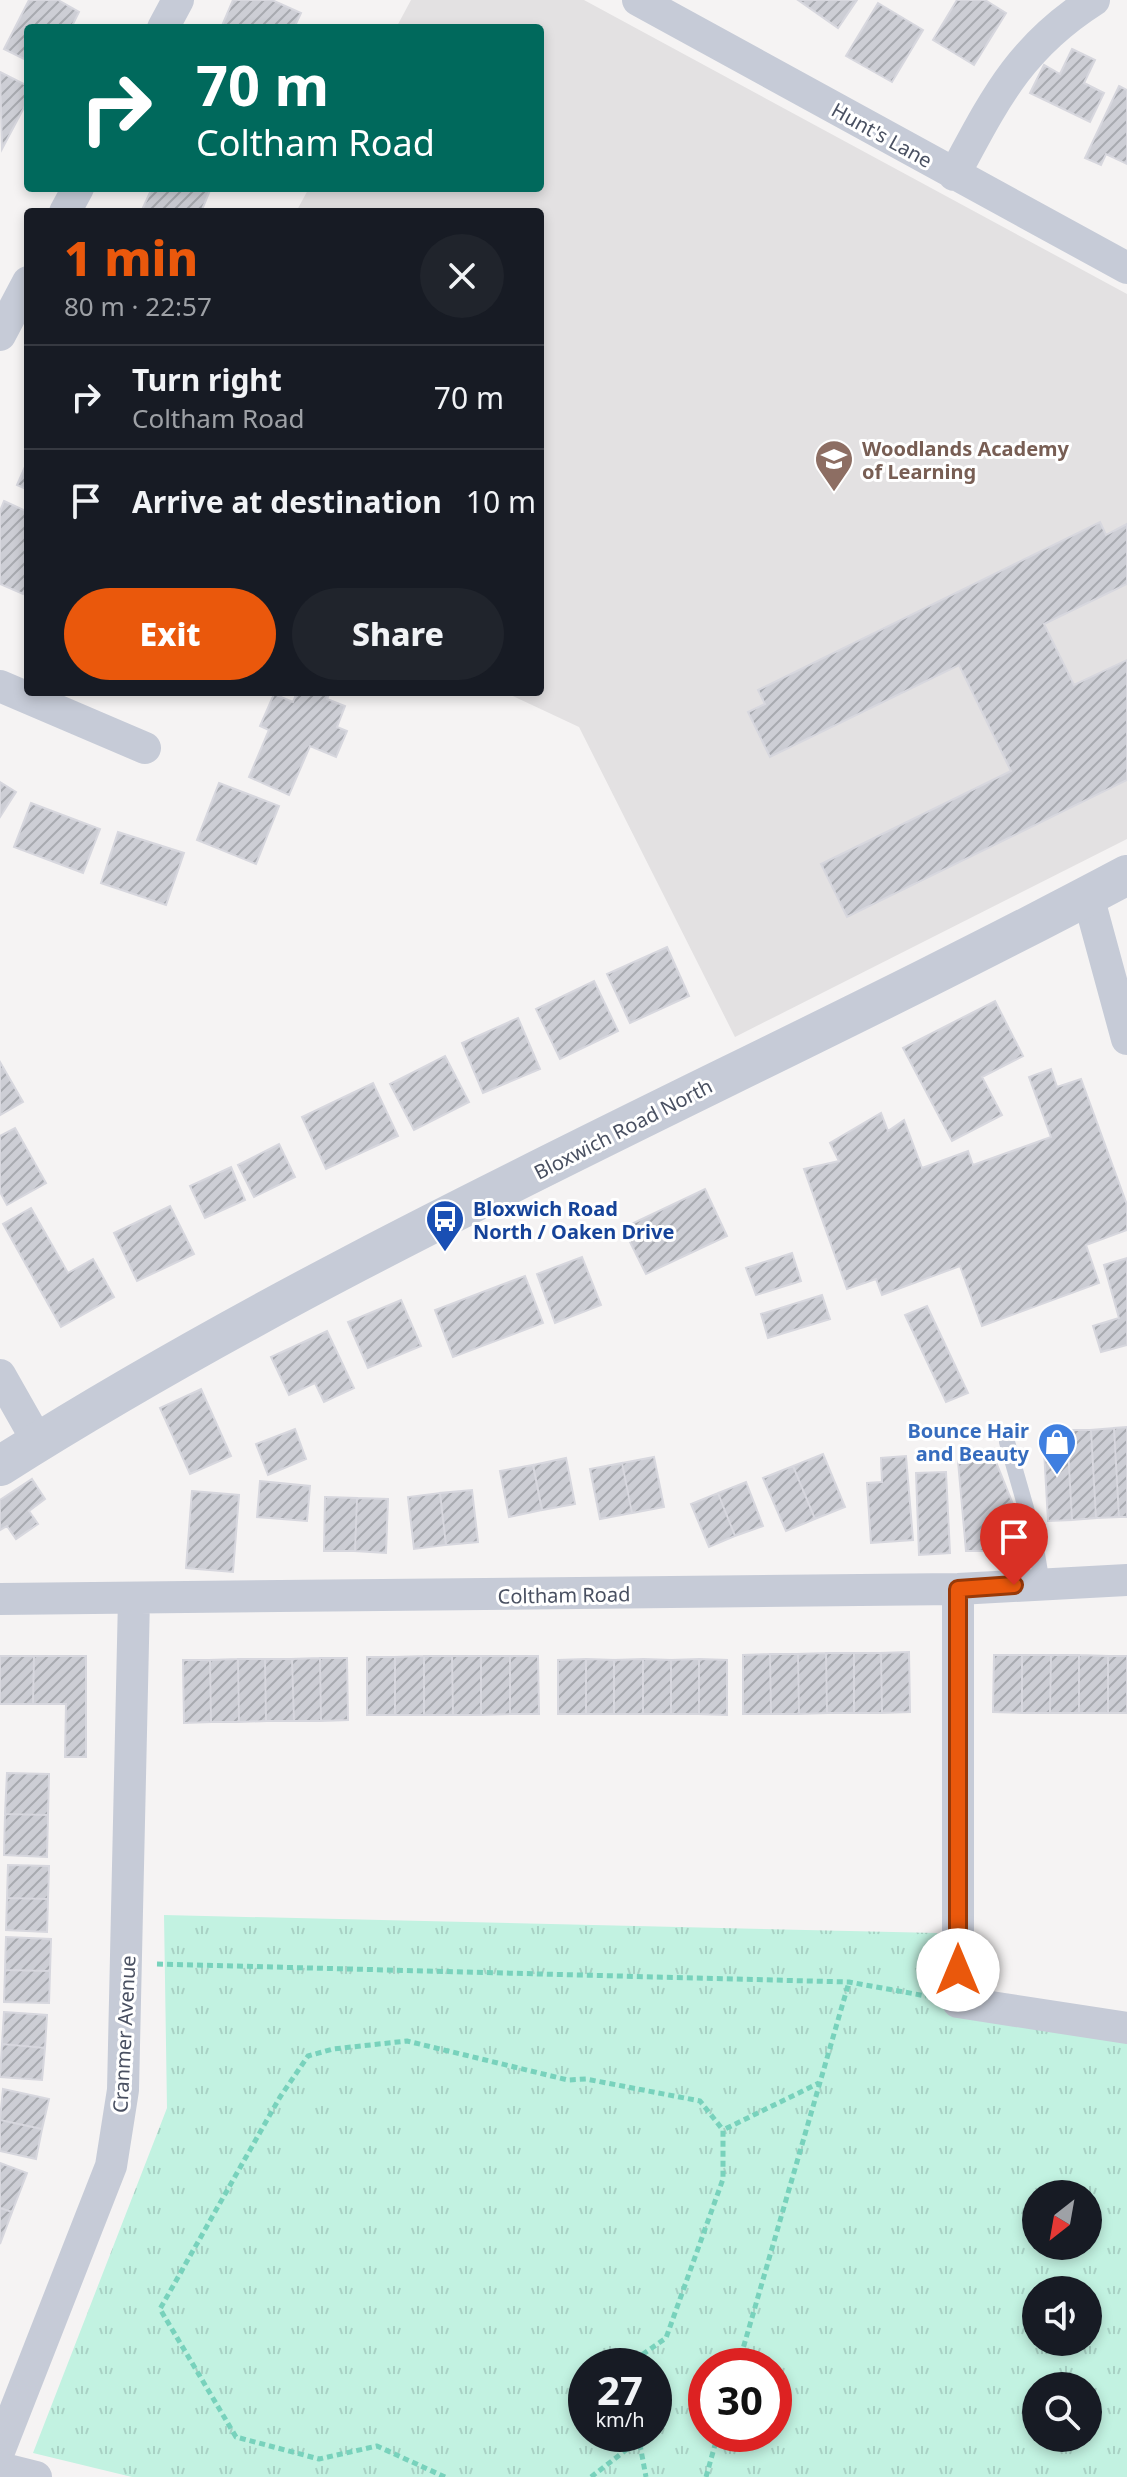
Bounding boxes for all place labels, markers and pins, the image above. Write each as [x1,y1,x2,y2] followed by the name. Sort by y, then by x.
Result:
[862,435,1070,485] place label: Woodlands Academy of Learning
[813,438,855,493] school or university icon: Woodlands Academy of Learning
[473,1195,674,1245] place label: Bloxwich Road North / Oaken Drive
[424,1198,466,1253] bus stop icon: Bloxwich Road North / Oaken Drive
[908,1417,1030,1467] place label: Bounce Hair and Beauty
[1036,1421,1078,1476] shop icon: Bounce Hair and Beauty
[980,1503,1048,1585] pin

